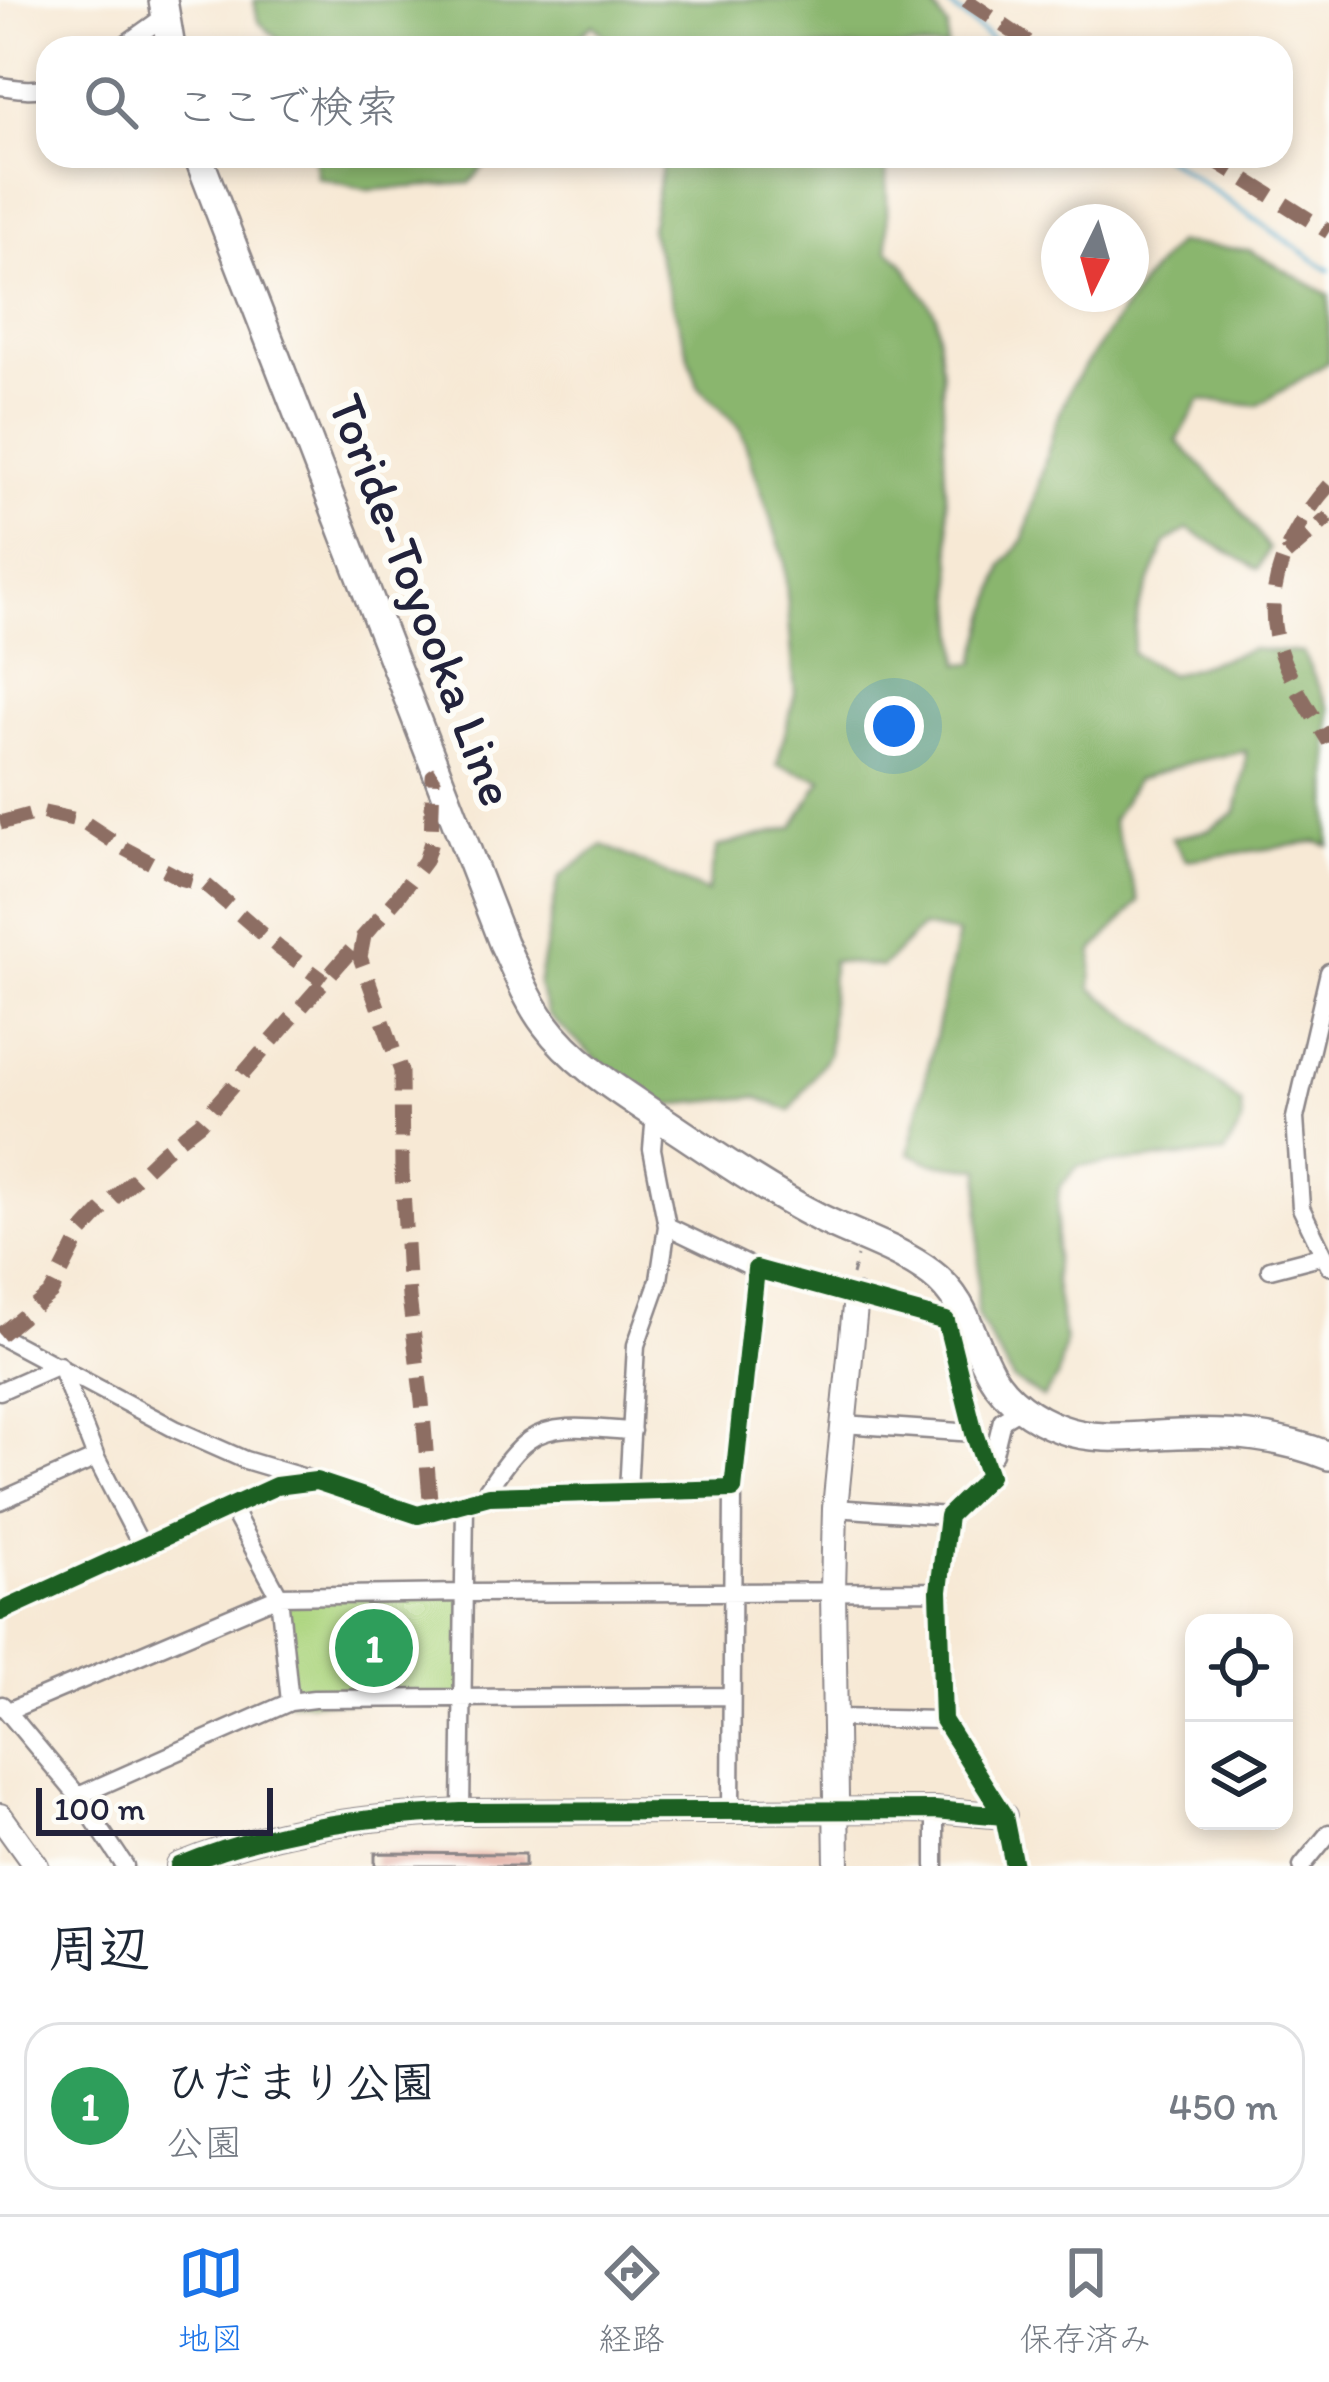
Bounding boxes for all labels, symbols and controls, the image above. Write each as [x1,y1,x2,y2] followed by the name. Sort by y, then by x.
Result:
[36,36,1293,168] search box
[78,69,144,135] icon: search
[174,79,399,133] text: ここで検索
[1041,204,1149,312] north arrow
[315,386,529,814] street label: Toride-Toyooka Line
[864,696,924,756] your location
[335,1603,413,1693] pin: 1
[1185,1614,1293,1830] map controls
[1185,1614,1293,1722] button: locate
[1185,1722,1293,1830] button: layers
[36,1782,273,1835] scale bar
[54,1789,145,1828] text: 100 m
[48,1918,150,1979] text: 周辺
[165,2055,435,2109] text: ひだまり公園
[81,2083,99,2130] text: 1
[1168,2083,1278,2130] text: 450 m
[165,2119,243,2166] text: 公園
[178,2240,244,2360] tab: 地図
[599,2240,665,2360] tab: 経路
[1020,2240,1152,2360] tab: 保存済み

